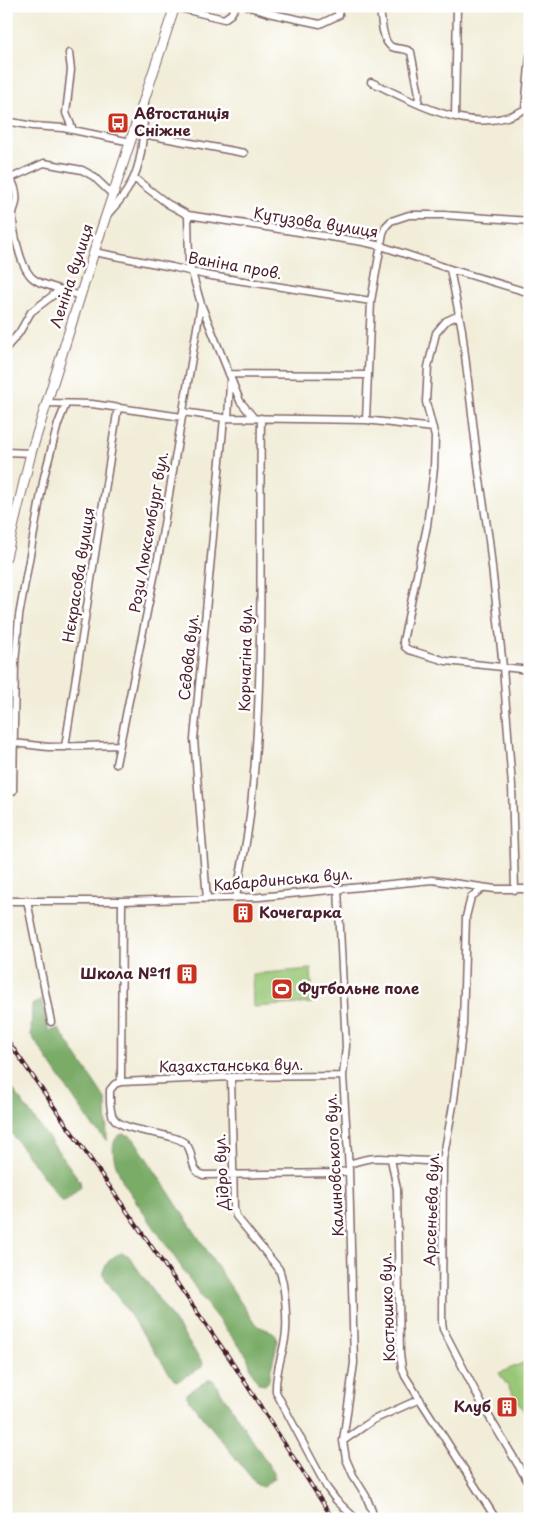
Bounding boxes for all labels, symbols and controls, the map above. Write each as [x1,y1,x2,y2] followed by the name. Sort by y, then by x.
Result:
[134,101,230,141] place label: Автостанція Сніжне
[106,111,130,135] bus stop icon: Автостанція Сніжне
[252,200,380,243] street label: Кутузова вулиця
[43,221,98,331] street label: Леніна вулиця
[186,245,284,284] street label: Ваніна пров.
[122,449,173,614] street label: Рози Люксембург вул.
[55,505,100,644] street label: Нєкрасова вулиця
[232,604,257,712] street label: Корчагіна вул.
[172,612,204,702] street label: Сєдова вул.
[212,861,354,896] street label: Кабардинська вул.
[259,900,342,923] place label: Кочегарка
[231,901,255,925] building icon: Кочегарка
[80,961,171,984] place label: Школа №11
[175,962,199,986] building icon: Школа №11
[298,976,419,999] place label: Футбольне поле
[270,977,294,1001] sports icon: Футбольне поле
[158,1052,304,1077] street label: Казахстанська вул.
[318,1093,349,1237] street label: Калиновського вул.
[207,1133,234,1212] street label: Дідро вул.
[417,1152,444,1266] street label: Арсеньєва вул.
[373,1252,400,1362] street label: Костюшко вул.
[453,1394,491,1417] place label: Клуб
[495,1395,519,1419] building icon: Клуб

